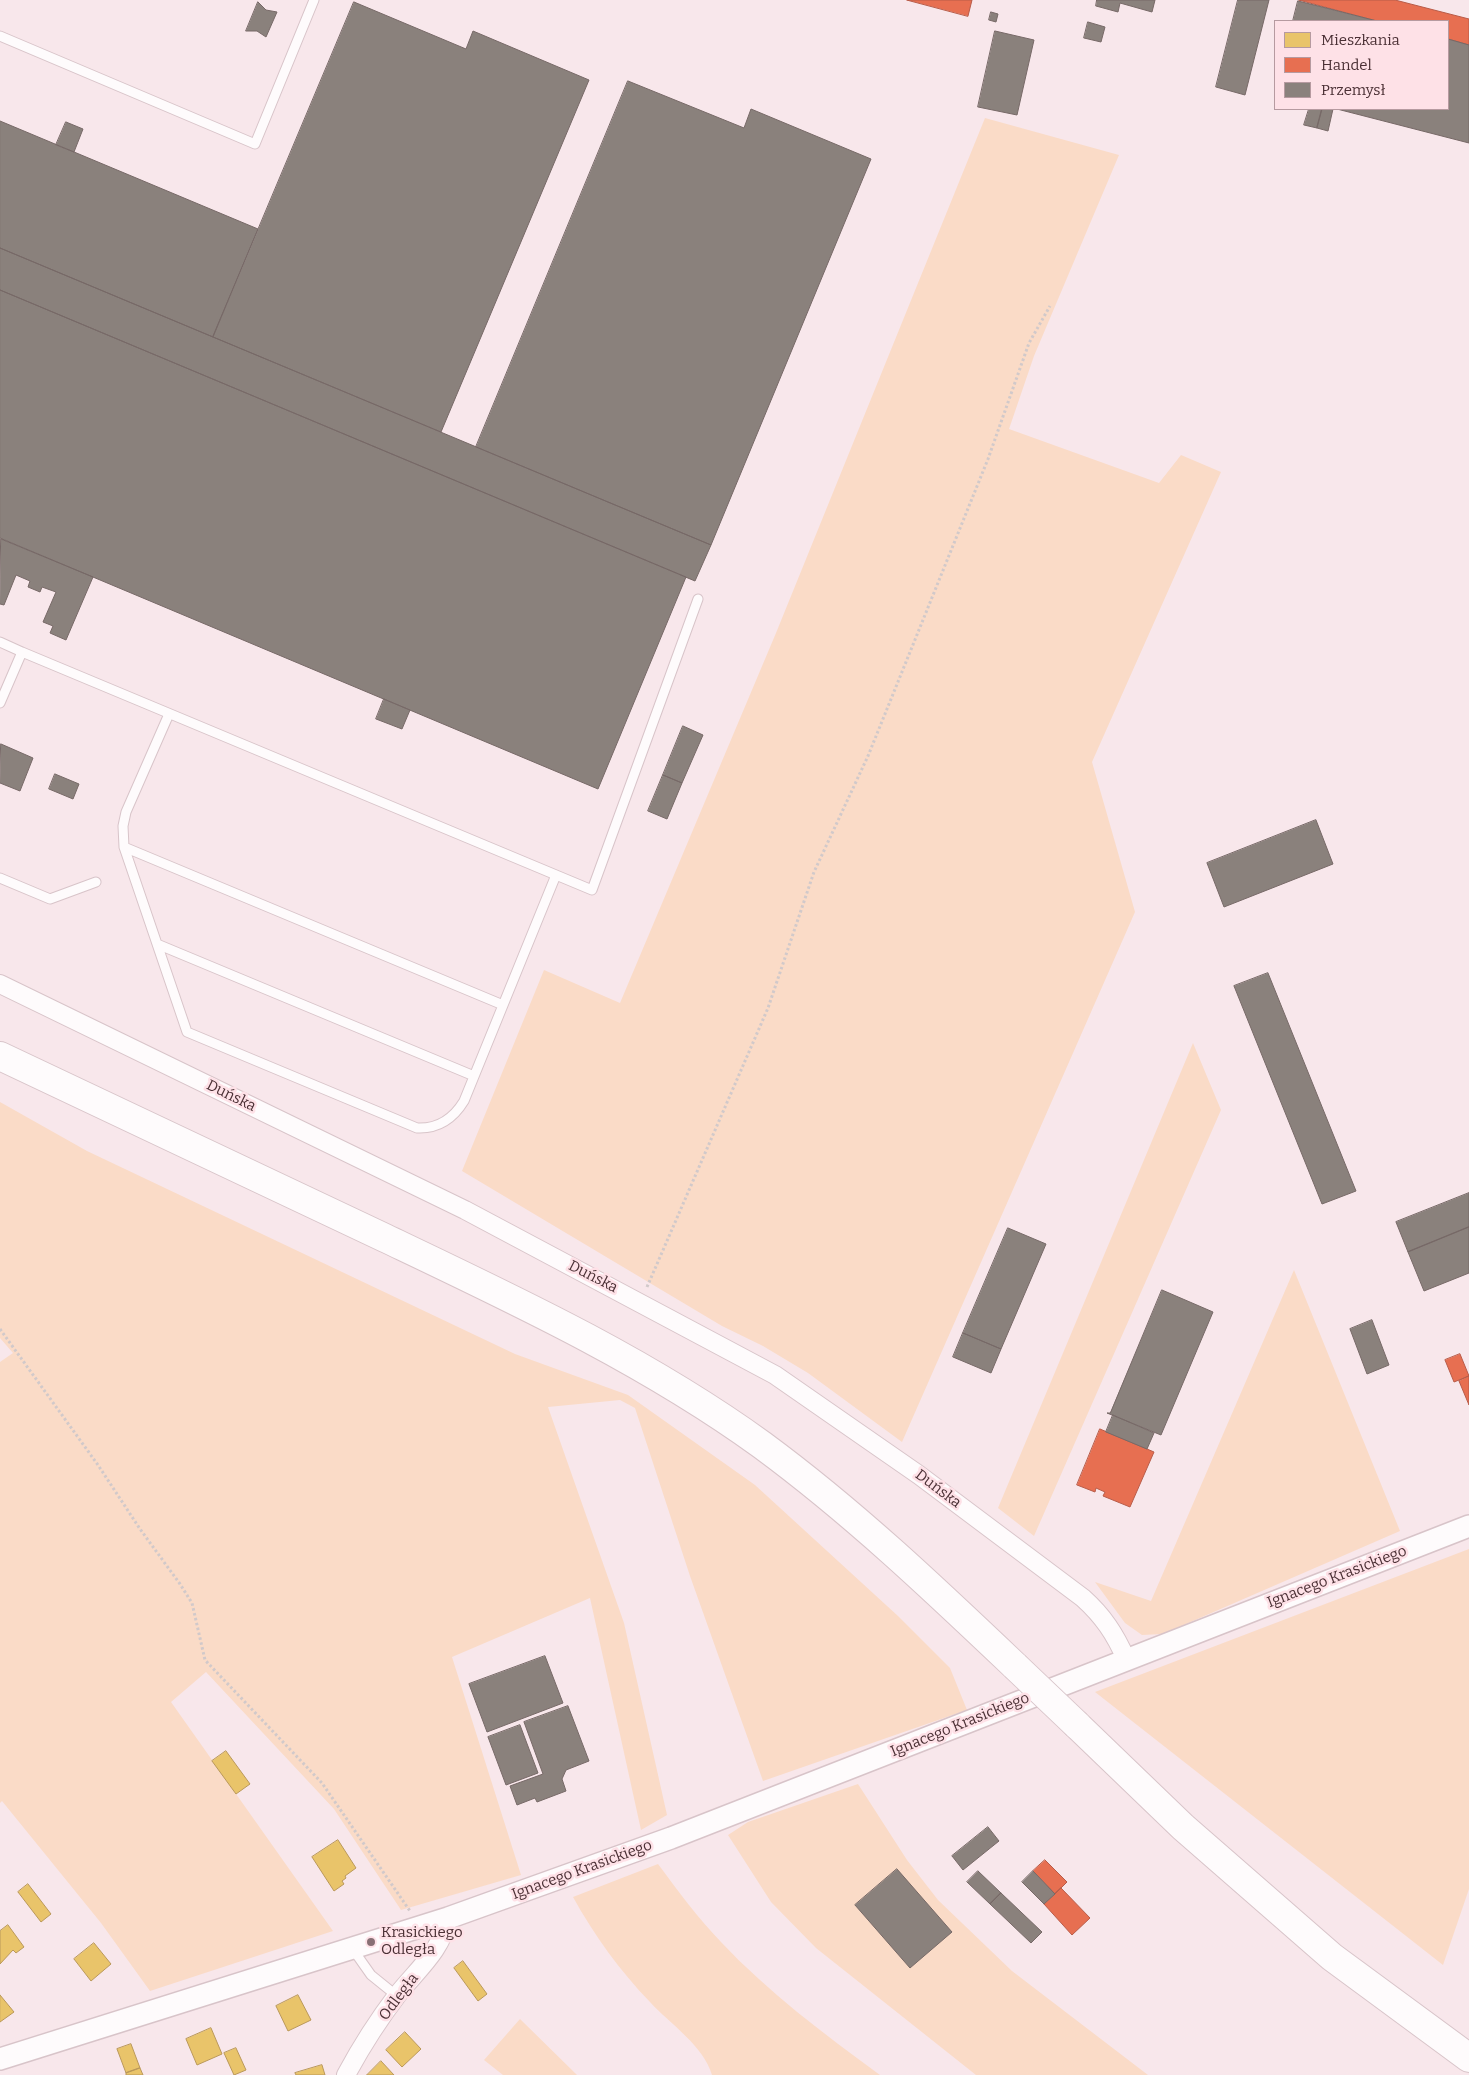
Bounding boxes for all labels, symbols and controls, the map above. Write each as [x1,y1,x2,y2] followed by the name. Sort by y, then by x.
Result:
[1274,20,1449,110] legend
[1321,31,1400,49] text: Mieszkania
[1321,56,1372,74] text: Handel
[1321,81,1385,99] text: Przemysł
[203,1076,259,1116] street label: Duńska
[565,1257,621,1297] street label: Duńska
[911,1466,965,1512] street label: Duńska
[1265,1542,1409,1612] street label: Ignacego Krasickiego
[888,1689,1032,1761] street label: Ignacego Krasickiego
[509,1836,655,1904] street label: Ignacego Krasickiego
[381,1924,463,1959] place label: Krasickiego Odległa
[365,1936,377,1948] marker: Krasickiego Odległa
[376,1970,422,2024] street label: Odległa

